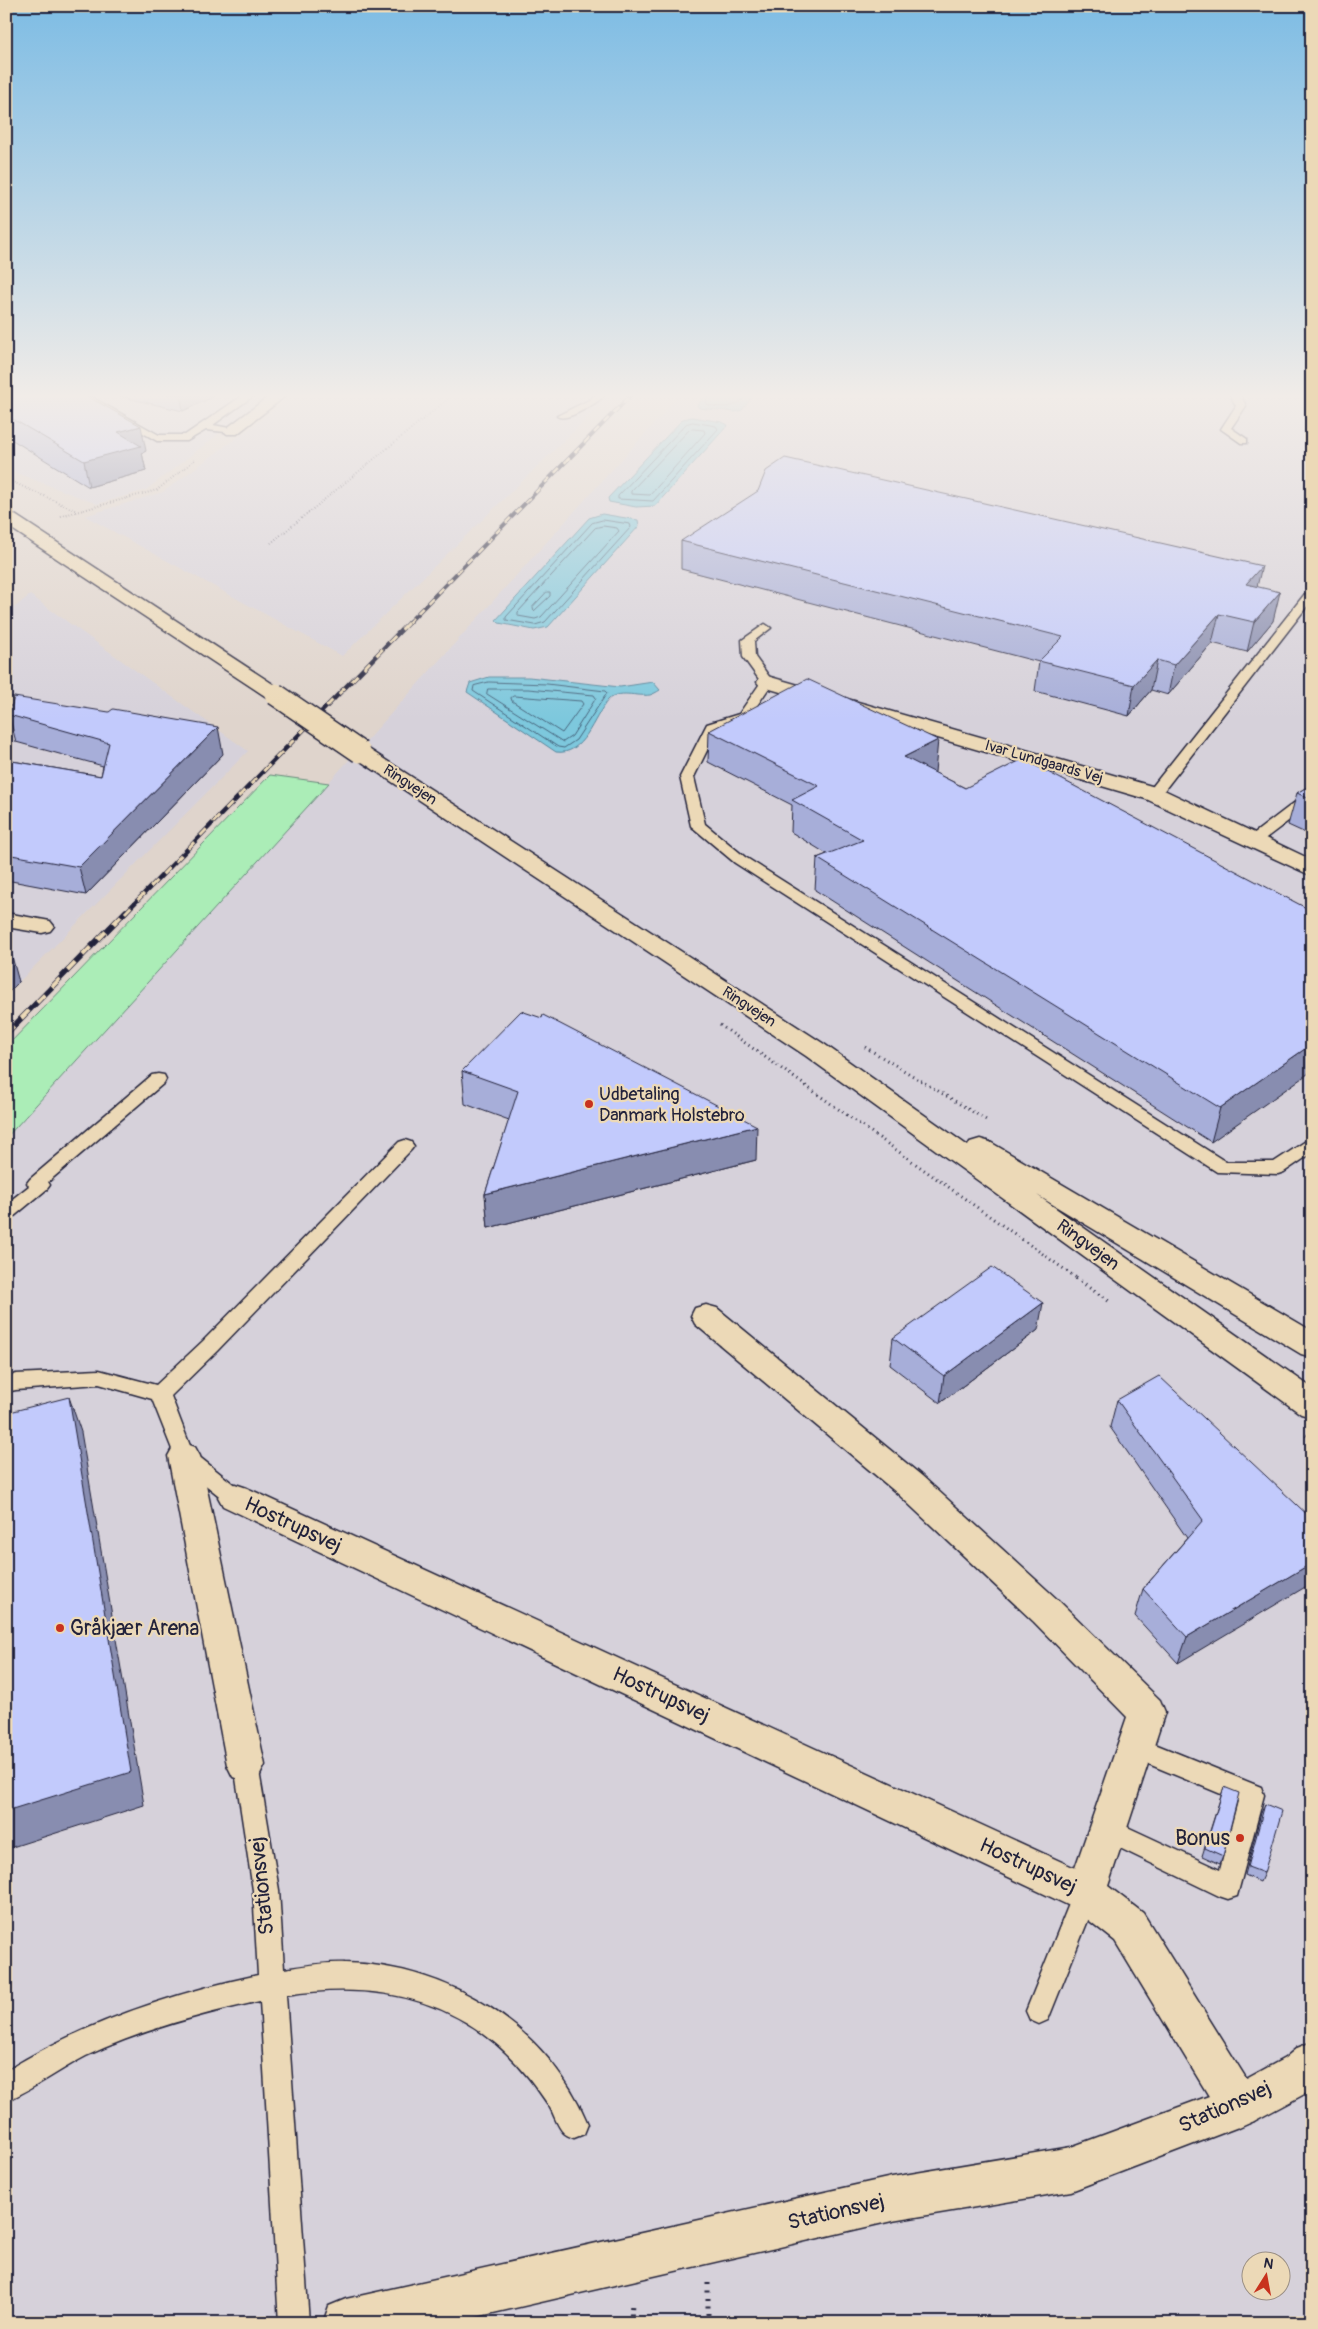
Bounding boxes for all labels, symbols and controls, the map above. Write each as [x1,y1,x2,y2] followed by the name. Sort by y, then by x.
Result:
[983,736,1105,788] street label: Ivar Lundgaards Vej
[379,761,441,809] street label: Ringvejen
[718,983,780,1031] street label: Ringvejen
[599,1083,745,1127] place label: Udbetaling Danmark Holstebro
[583,1098,595,1110] marker: Udbetaling Danmark Holstebro
[1052,1214,1124,1276] street label: Ringvejen
[240,1491,346,1559] street label: Hostrupsvej
[70,1615,199,1642] place label: Gråkjær Arena
[54,1622,66,1634] marker: Gråkjær Arena
[608,1661,714,1729] street label: Hostrupsvej
[1175,1825,1231,1852] place label: Bonus
[975,1832,1081,1900] street label: Hostrupsvej
[1234,1832,1246,1844] marker: Bonus
[243,1836,281,1936] street label: Stationsvej
[1174,2075,1276,2139] street label: Stationsvej
[785,2188,887,2236] street label: Stationsvej
[1240,2252,1290,2302] north arrow
[1262,2254,1275,2273] text: N

